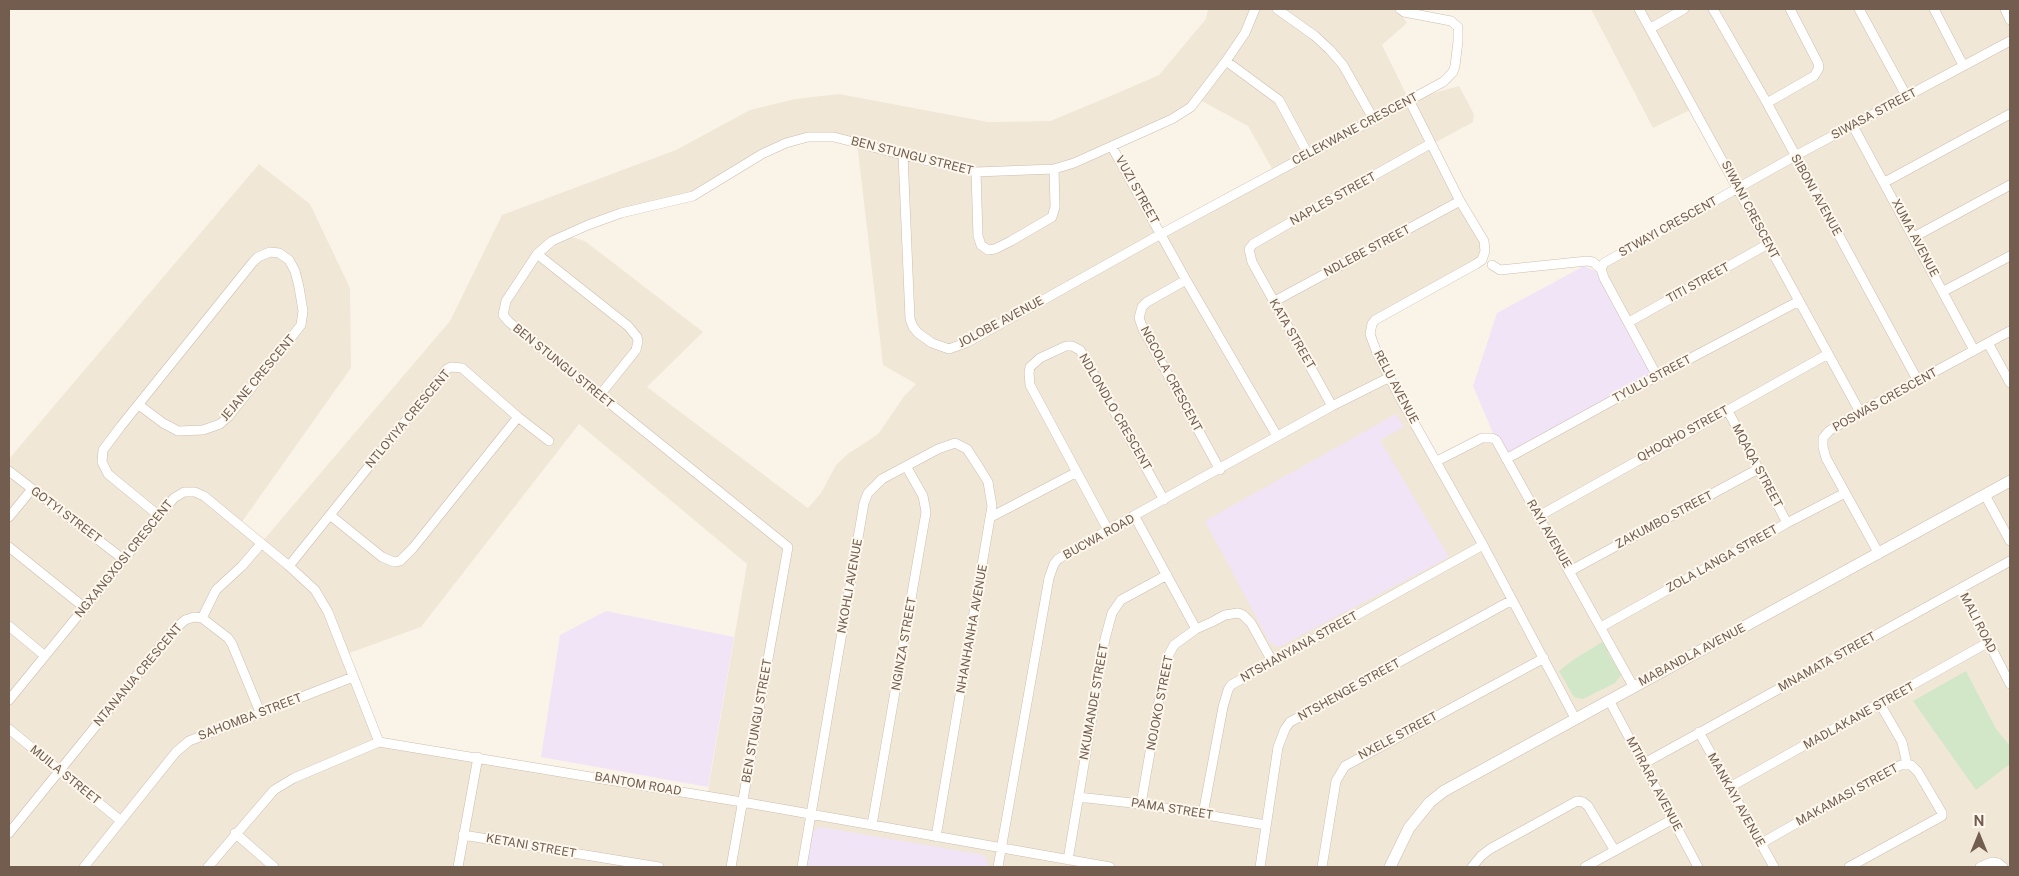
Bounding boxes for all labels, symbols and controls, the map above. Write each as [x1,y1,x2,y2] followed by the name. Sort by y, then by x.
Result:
[1829,85,1919,143] street label: SIWASA STREET
[1290,90,1420,168] street label: CELEKWANE CRESCENT
[849,134,975,178] street label: BEN STUNGU STREET
[1788,152,1844,238] street label: SIBONI AVENUE
[1112,153,1162,227] street label: VUZI STREET
[1718,158,1782,262] street label: SIWANI CRESCENT
[1288,169,1378,229] street label: NAPLES STREET
[1616,194,1720,260] street label: STWAYI CRESCENT
[1888,197,1942,279] street label: XUMA AVENUE
[1321,222,1413,280] street label: NDLEBE STREET
[1664,260,1732,306] street label: TITI STREET
[956,293,1046,351] street label: JOLOBE AVENUE
[1266,296,1318,372] street label: KATA STREET
[510,321,616,411] street label: BEN STUNGU STREET
[1137,324,1205,434] street label: NGCOLA CRESCENT
[218,332,298,424] street label: JEJANE CRESCENT
[1371,348,1421,426] street label: RELU AVENUE
[1076,351,1154,473] street label: NDLONDLO CRESCENT
[1610,352,1694,406] street label: TYULU STREET
[1830,365,1940,435] street label: POSWAS CRESCENT
[363,367,453,471] street label: NTLOYIYA CRESCENT
[1635,403,1731,465] street label: QHOQHO STREET
[1729,422,1785,510] street label: MQAQA STREET
[28,484,104,546] street label: GOTYI STREET
[1613,488,1715,552] street label: ZAKUMBO STREET
[72,497,176,621] street label: NGXANGXOSI CRESCENT
[1524,497,1574,571] street label: RAYI AVENUE
[1061,511,1137,563] street label: BUCWA ROAD
[1664,522,1780,596] street label: ZOLA LANGA STREET
[835,537,865,635] street label: NKOHLI AVENUE
[954,563,990,695] street label: NHANHANHA AVENUE
[1957,590,1999,656] street label: MALI ROAD
[889,596,919,692] street label: NGINZA STREET
[1238,609,1360,685] street label: NTSHANYANA STREET
[91,621,185,729] street label: NTANANJA CRESCENT
[1636,621,1748,689] street label: MABANDLA AVENUE
[1776,629,1878,695] street label: MNAMATA STREET
[1077,643,1111,761] street label: NKUMANDE STREET
[1144,654,1176,752] street label: NOJOKO STREET
[1295,656,1403,724] street label: NTSHENGE STREET
[739,658,775,784] street label: BEN STUNGU STREET
[1801,679,1917,753] street label: MADLAKANE STREET
[196,691,304,743] street label: SAHOMBA STREET
[1356,709,1440,763] street label: NXELE STREET
[1623,734,1685,834] street label: MTIRARA AVENUE
[27,742,103,808] street label: MUILA STREET
[1704,750,1768,850] street label: MANKAYI AVENUE
[1793,761,1901,829] street label: MAKAMASI STREET
[593,769,683,799] street label: BANTOM ROAD
[1130,795,1214,823] street label: PAMA STREET
[1954,811,2004,861] north arrow
[1974,813,1984,829] text: N
[485,831,577,861] street label: KETANI STREET

